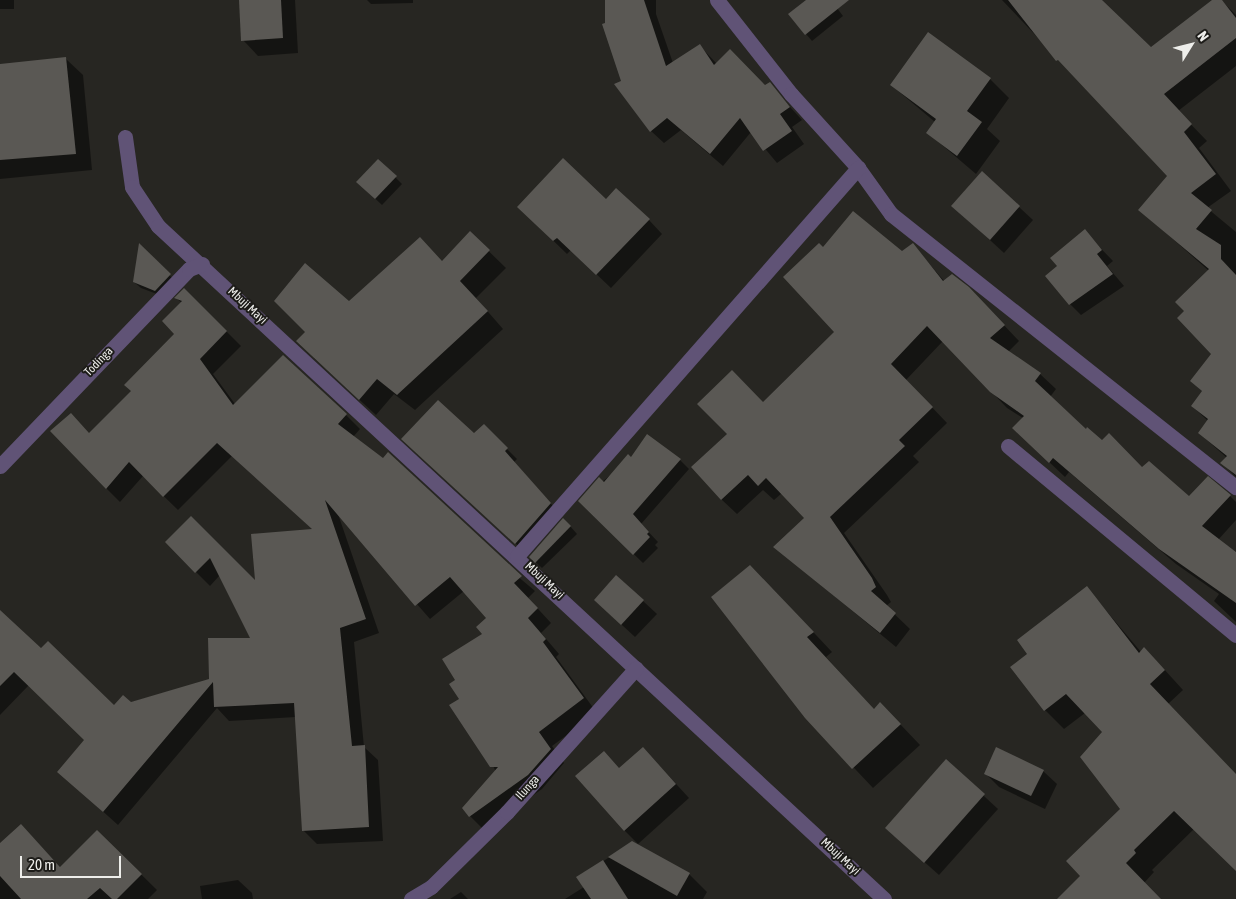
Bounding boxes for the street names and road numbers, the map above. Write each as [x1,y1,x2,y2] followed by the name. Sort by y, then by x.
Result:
[225,284,269,328] street label: Mbuji Mayi
[82,344,116,380] street label: Todinga
[522,559,566,603] street label: Mbuji Mayi
[513,773,543,803] street label: Ilunga
[818,835,862,879] street label: Mbuji Mayi

